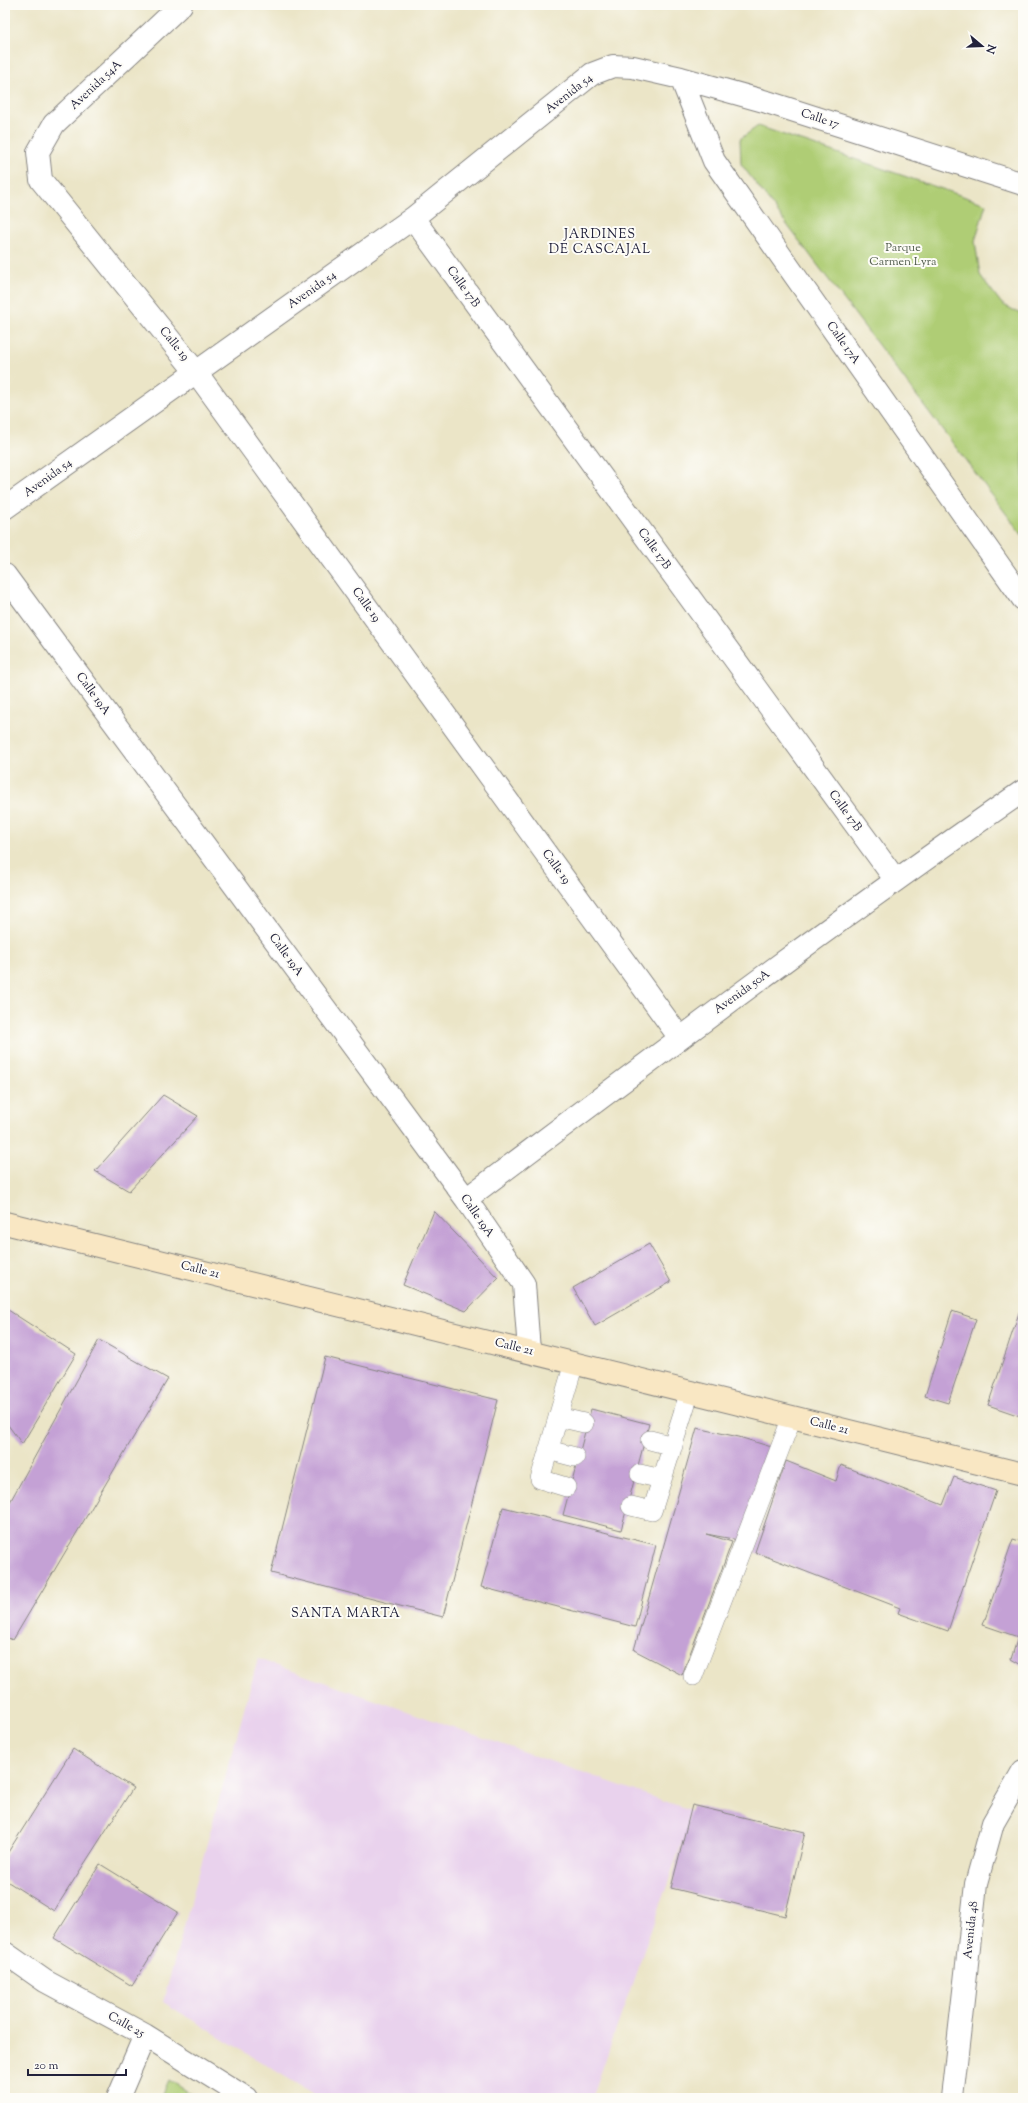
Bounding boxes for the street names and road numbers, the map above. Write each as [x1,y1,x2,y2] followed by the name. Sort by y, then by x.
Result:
[66,56,126,114] street label: Avenida 54A
[541,70,597,118] street label: Avenida 54
[798,104,842,134] street label: Calle 17
[442,263,484,312] street label: Calle 17B
[284,267,340,313] street label: Avenida 54
[822,318,865,368] street label: Calle 17A
[155,323,194,365] street label: Calle 19
[20,454,76,502] street label: Avenida 54
[633,525,675,574] street label: Calle 17B
[347,584,385,626] street label: Calle 19
[71,669,115,719] street label: Calle 19A
[824,787,866,836] street label: Calle 17B
[537,846,575,888] street label: Calle 19
[264,930,308,980] street label: Calle 19A
[710,965,774,1019] street label: Avenida 50A
[455,1191,499,1242] street label: Calle 19A
[179,1256,221,1284] street label: Calle 21
[493,1333,535,1361] street label: Calle 21
[808,1412,850,1440] street label: Calle 21
[959,1900,983,1960] street label: Avenida 48
[104,2008,148,2042] street label: Calle 25

